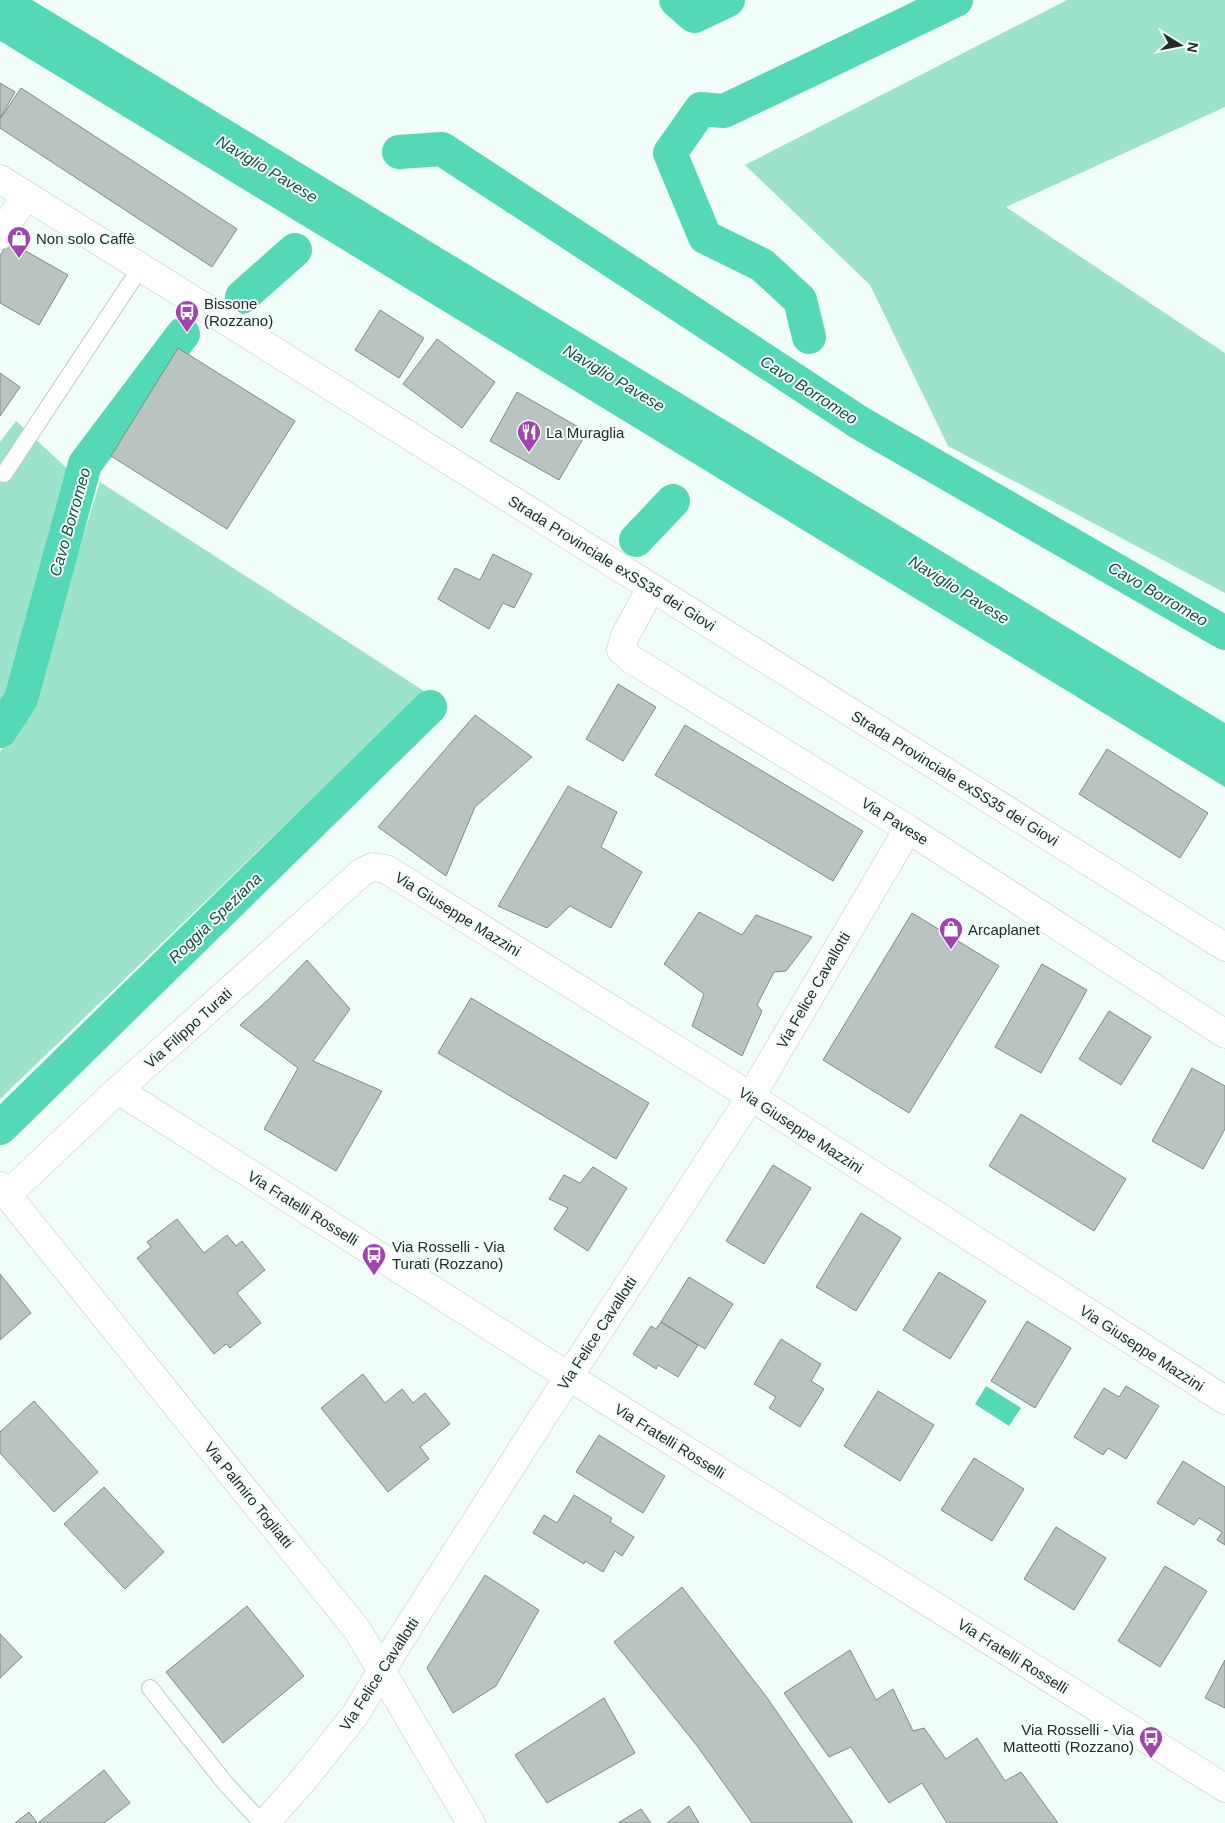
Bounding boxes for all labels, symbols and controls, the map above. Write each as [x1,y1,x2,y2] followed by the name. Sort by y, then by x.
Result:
[1155,20,1205,70] north arrow
[1184,41,1202,54] text: N
[213,132,321,206] water label: Naviglio Pavese
[6,225,32,259] shop icon: Non solo Caffè
[36,230,135,247] place label: Non solo Caffè
[204,295,273,329] place label: Bissone (Rozzano)
[174,299,200,333] bus stop icon: Bissone (Rozzano)
[560,341,668,415] water label: Naviglio Pavese
[757,352,861,428] water label: Cavo Borromeo
[516,419,542,453] restaurant icon: La Muraglia
[546,424,625,441] place label: La Muraglia
[46,466,94,578] water label: Cavo Borromeo
[505,492,719,634] street label: Strada Provinciale exSS35 dei Giovi
[906,552,1012,628] water label: Naviglio Pavese
[1105,559,1211,629] water label: Cavo Borromeo
[848,707,1062,849] street label: Strada Provinciale exSS35 dei Giovi
[858,794,932,848] street label: Via Pavese
[392,868,524,960] street label: Via Giuseppe Mazzini
[165,869,265,966] water label: Roggia Speziana
[938,916,964,950] shop icon: Arcaplanet
[968,921,1041,938] place label: Arcaplanet
[773,929,853,1051] street label: Via Felice Cavallotti
[141,984,235,1072] street label: Via Filippo Turati
[736,1083,866,1177] street label: Via Giuseppe Mazzini
[245,1167,361,1249] street label: Via Fratelli Rosselli
[392,1238,505,1272] place label: Via Rosselli - Via Turati (Rozzano)
[361,1242,387,1276] bus stop icon: Via Rosselli - Via Turati (Rozzano)
[554,1273,640,1393] street label: Via Felice Cavallotti
[1077,1301,1207,1395] street label: Via Giuseppe Mazzini
[612,1400,728,1482] street label: Via Fratelli Rosselli
[201,1439,297,1551] street label: Via Palmiro Togliatti
[336,1614,422,1734] street label: Via Felice Cavallotti
[955,1615,1071,1697] street label: Via Fratelli Rosselli
[1003,1721,1135,1755] place label: Via Rosselli - Via Matteotti (Rozzano)
[1138,1725,1164,1759] bus stop icon: Via Rosselli - Via Matteotti (Rozzano)

